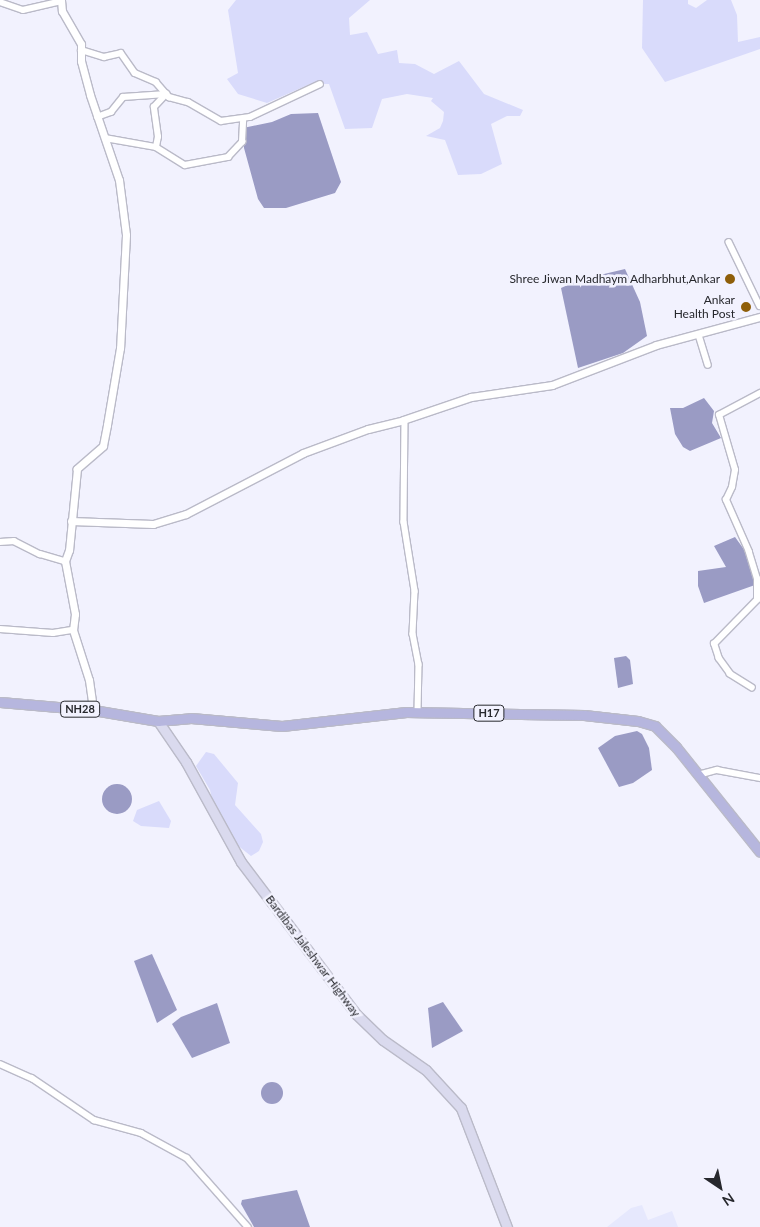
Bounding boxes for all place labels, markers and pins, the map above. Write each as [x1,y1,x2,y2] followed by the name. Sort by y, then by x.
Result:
[509,272,720,286] place label: Shree Jiwan Madhaym Adharbhut,Ankar
[724,273,736,285] marker: Shree Jiwan Madhaym Adharbhut,Ankar
[674,293,735,321] place label: Ankar Health Post
[739,300,753,314] marker: Ankar Health Post

